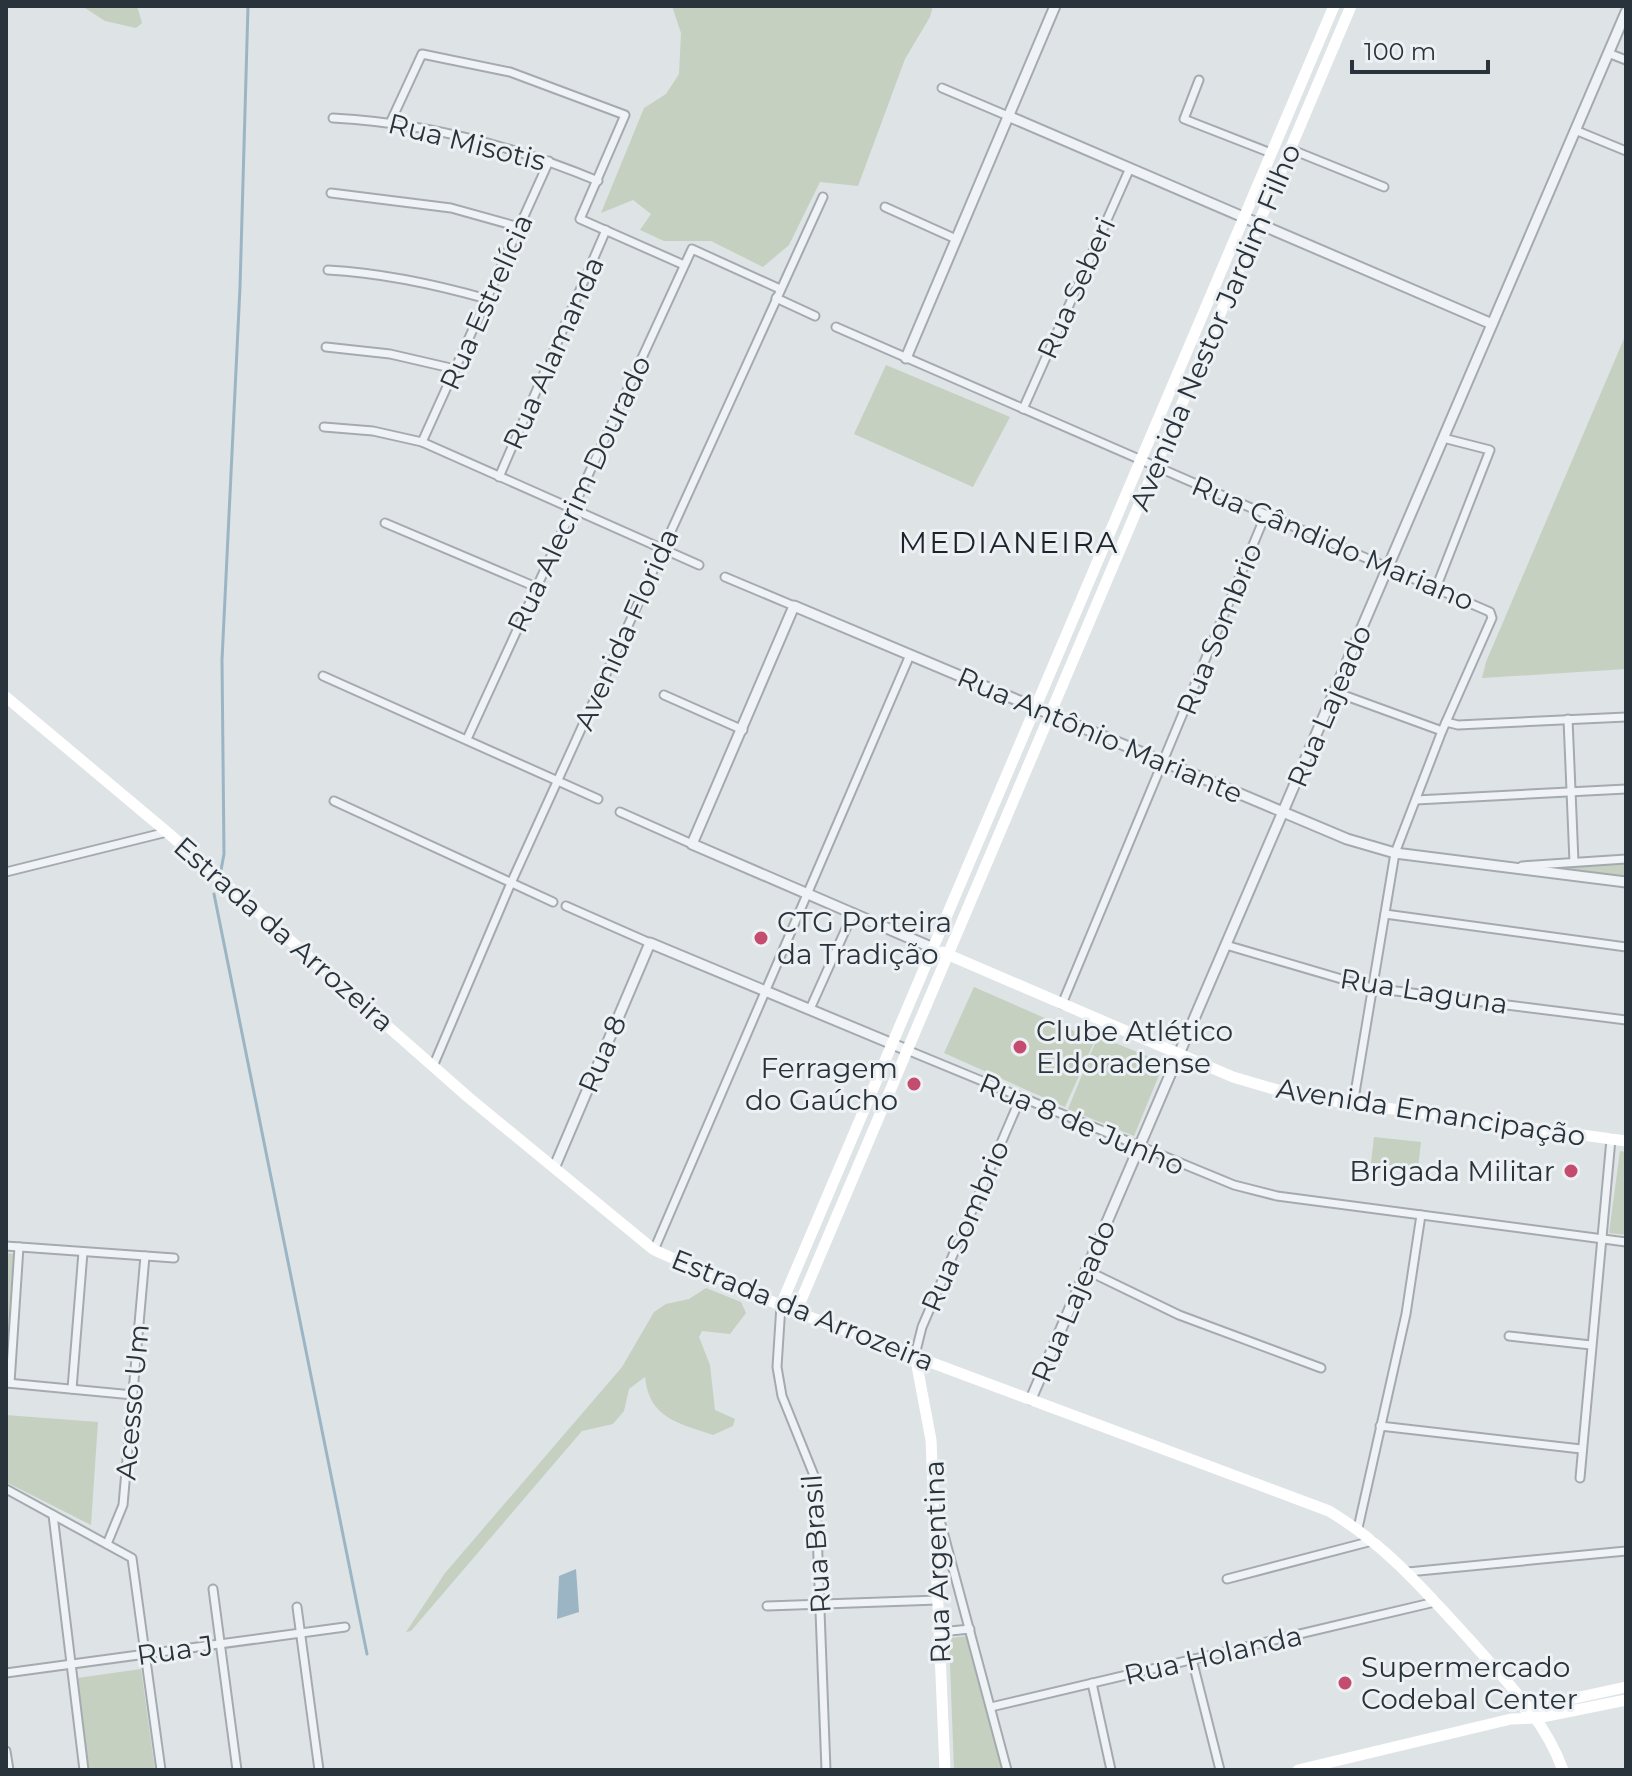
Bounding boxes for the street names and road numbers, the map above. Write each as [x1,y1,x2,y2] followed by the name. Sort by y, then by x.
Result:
[385,106,549,178] street label: Rua Misotis
[1122,139,1308,515] street label: Avenida Nestor Jardim Filho
[432,209,540,395] street label: Rua Estrelícia
[1030,212,1122,364] street label: Rua Seberi
[495,251,611,455] street label: Rua Alamanda
[500,350,658,638] street label: Rua Alecrim Dourado
[1187,468,1479,618] street label: Rua Cândido Mariano
[566,523,686,735] street label: Avenida Florida
[1169,538,1269,720] street label: Rua Sombrio
[1280,620,1378,792] street label: Rua Lajeado
[952,659,1248,811] street label: Rua Antônio Mariante
[167,829,401,1039] street label: Estrada da Arrozeira
[1338,961,1510,1021] street label: Rua Laguna
[571,1010,633,1098] street label: Rua 8
[974,1065,1190,1183] street label: Rua 8 de Junho
[1274,1071,1588,1153] street label: Avenida Emancipação
[914,1135,1016,1317] street label: Rua Sombrio
[1024,1215,1122,1387] street label: Rua Lajeado
[667,1242,939,1378] street label: Estrada da Arrozeira
[108,1323,156,1481] street label: Acesso Um
[916,1460,958,1664] street label: Rua Argentina
[794,1473,838,1615] street label: Rua Brasil
[1121,1618,1305,1692] street label: Rua Holanda
[135,1628,215,1672] street label: Rua J

